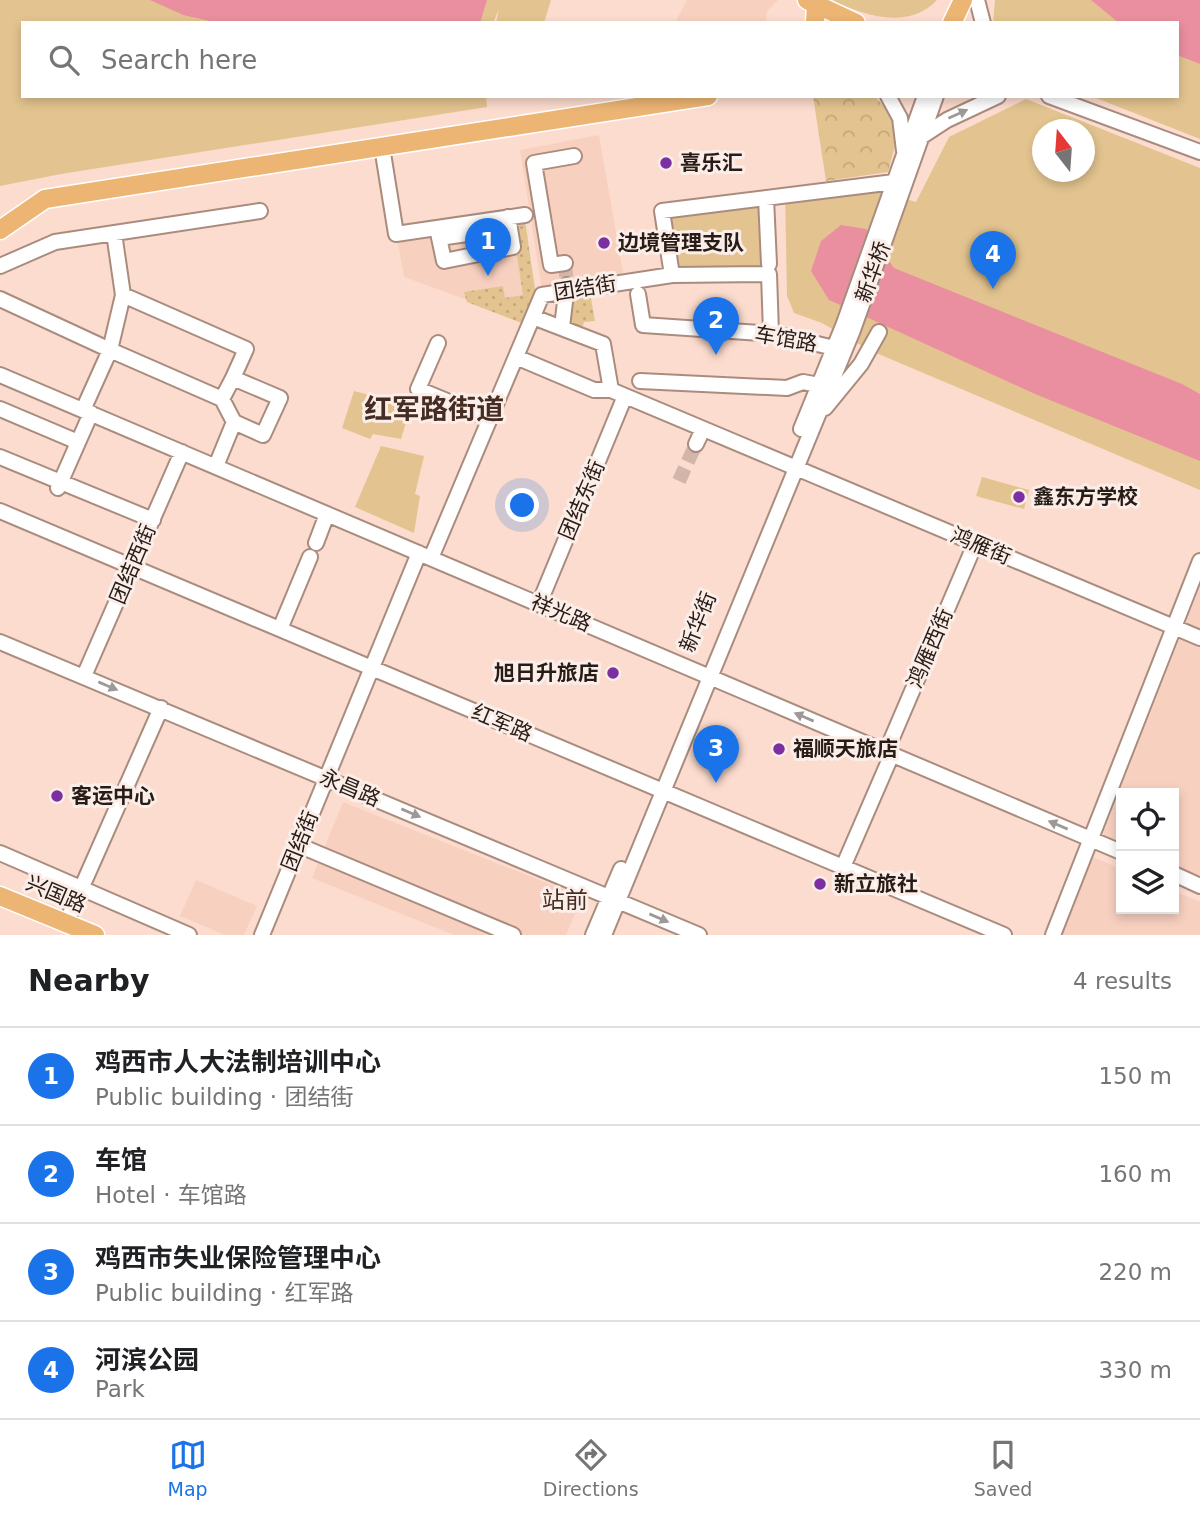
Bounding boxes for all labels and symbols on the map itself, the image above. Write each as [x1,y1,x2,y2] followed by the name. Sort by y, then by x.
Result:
[948,108,968,120] one-way arrow
[1032,119,1095,182] north arrow
[680,151,743,175] place label: 喜乐汇
[658,155,674,171] marker: 喜乐汇
[465,218,511,276] pin: 1
[618,231,744,255] place label: 边境管理支队
[970,231,1016,289] pin: 4
[596,235,612,251] marker: 边境管理支队
[851,238,895,306] street label: 新华桥
[552,271,618,305] street label: 团结街
[693,297,739,355] pin: 2
[753,322,819,356] street label: 车馆路
[364,393,504,426] district label: 红军路街道
[555,457,609,543] street label: 团结东街
[1033,485,1138,509] place label: 鑫东方学校
[505,488,539,522] your location
[1011,489,1027,505] marker: 鑫东方学校
[106,521,160,607] street label: 团结西街
[947,523,1015,569] street label: 鸿雁街
[675,588,721,656] street label: 新华街
[527,590,595,636] street label: 祥光路
[903,605,957,691] street label: 鸿雁西街
[494,661,599,685] place label: 旭日升旅店
[605,665,621,681] marker: 旭日升旅店
[98,681,119,692] one-way arrow
[468,700,536,746] street label: 红军路
[794,711,814,723] one-way arrow
[693,725,739,783] pin: 3
[793,737,898,761] place label: 福顺天旅店
[771,741,787,757] marker: 福顺天旅店
[316,765,384,811] street label: 永昌路
[71,784,155,808] place label: 客运中心
[49,788,65,804] marker: 客运中心
[277,807,323,875] street label: 团结街
[401,808,422,819] one-way arrow
[1048,820,1069,831] one-way arrow
[22,871,90,917] street label: 兴国路
[834,872,918,896] place label: 新立旅社
[812,876,828,892] marker: 新立旅社
[542,887,588,913] district label: 站前
[649,912,669,924] one-way arrow

